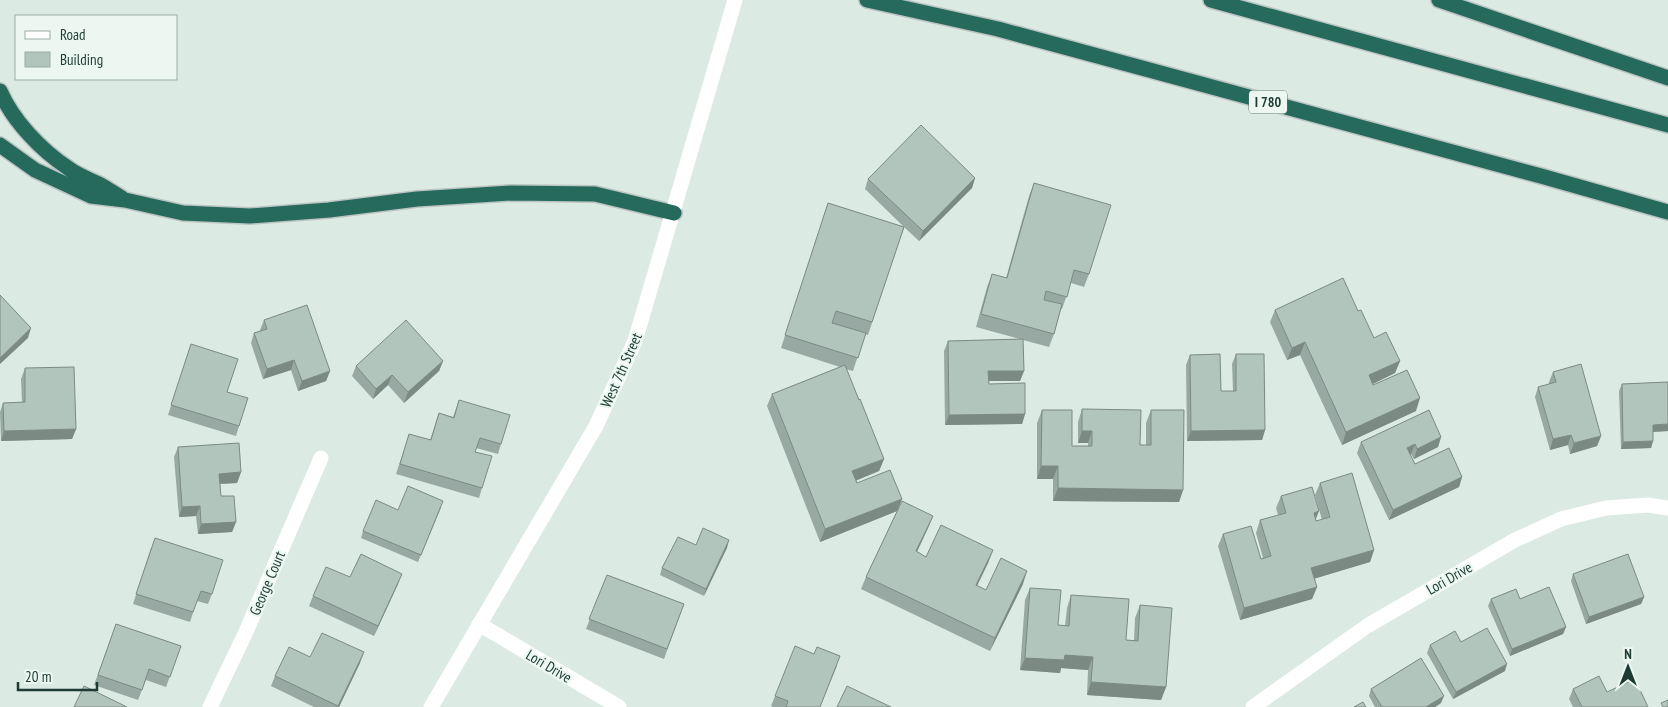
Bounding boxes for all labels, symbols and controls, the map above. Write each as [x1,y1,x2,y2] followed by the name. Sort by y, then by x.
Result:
[15,15,178,80] legend
[60,25,86,44] text: Road
[60,50,103,69] text: Building
[1249,90,1287,114] road number: I 780
[596,330,646,410] street label: West 7th Street
[245,548,289,618] street label: George Court
[1423,557,1475,599] street label: Lori Drive
[1603,642,1653,692] north arrow
[523,645,575,687] street label: Lori Drive
[1624,645,1632,663] text: N
[18,660,96,692] scale bar
[25,667,51,686] text: 20 m

